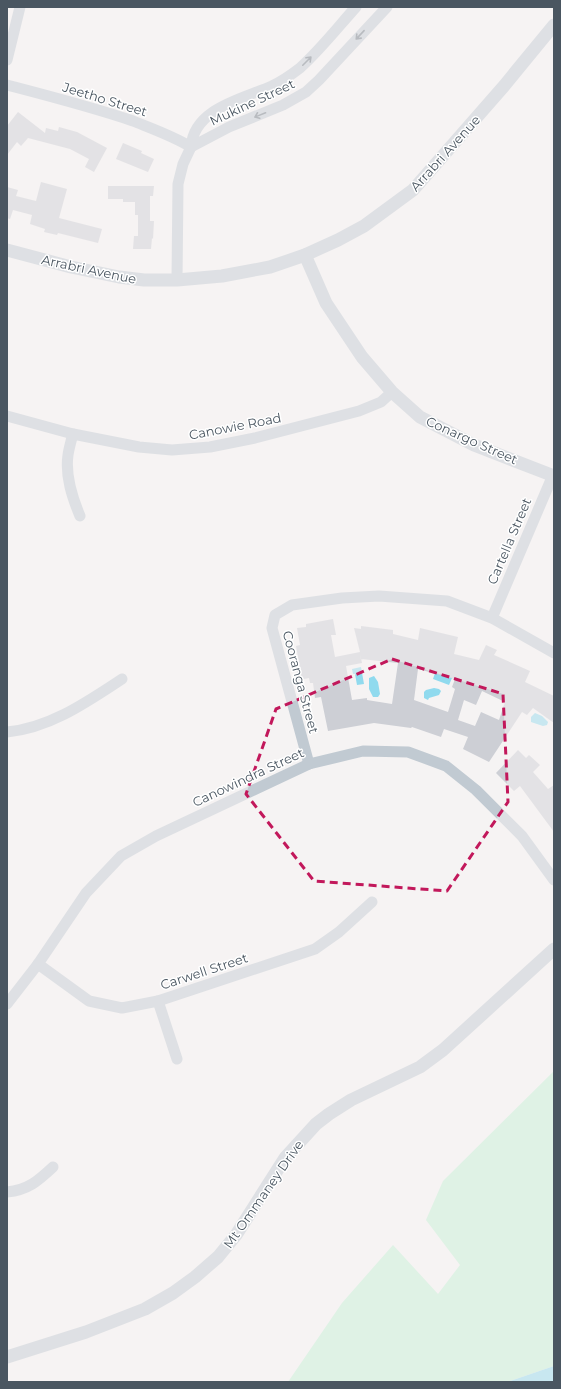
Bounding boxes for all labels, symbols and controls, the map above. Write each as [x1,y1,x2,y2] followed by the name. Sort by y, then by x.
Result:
[356,30,365,41] one-way arrow
[302,56,312,66] one-way arrow
[207,75,297,129] street label: Mukine Street
[60,78,149,119] street label: Jeetho Street
[255,112,267,119] one-way arrow
[407,112,483,194] street label: Arrabri Avenue
[40,251,138,287] street label: Arrabri Avenue
[187,409,283,443] street label: Canowie Road
[424,413,520,467] street label: Conargo Street
[484,495,534,587] street label: Cartella Street
[280,629,322,735] street label: Cooranga Street
[190,744,306,810] street label: Canowindra Street
[158,949,250,993] street label: Carwell Street
[220,1137,306,1251] street label: Mt Ommaney Drive

